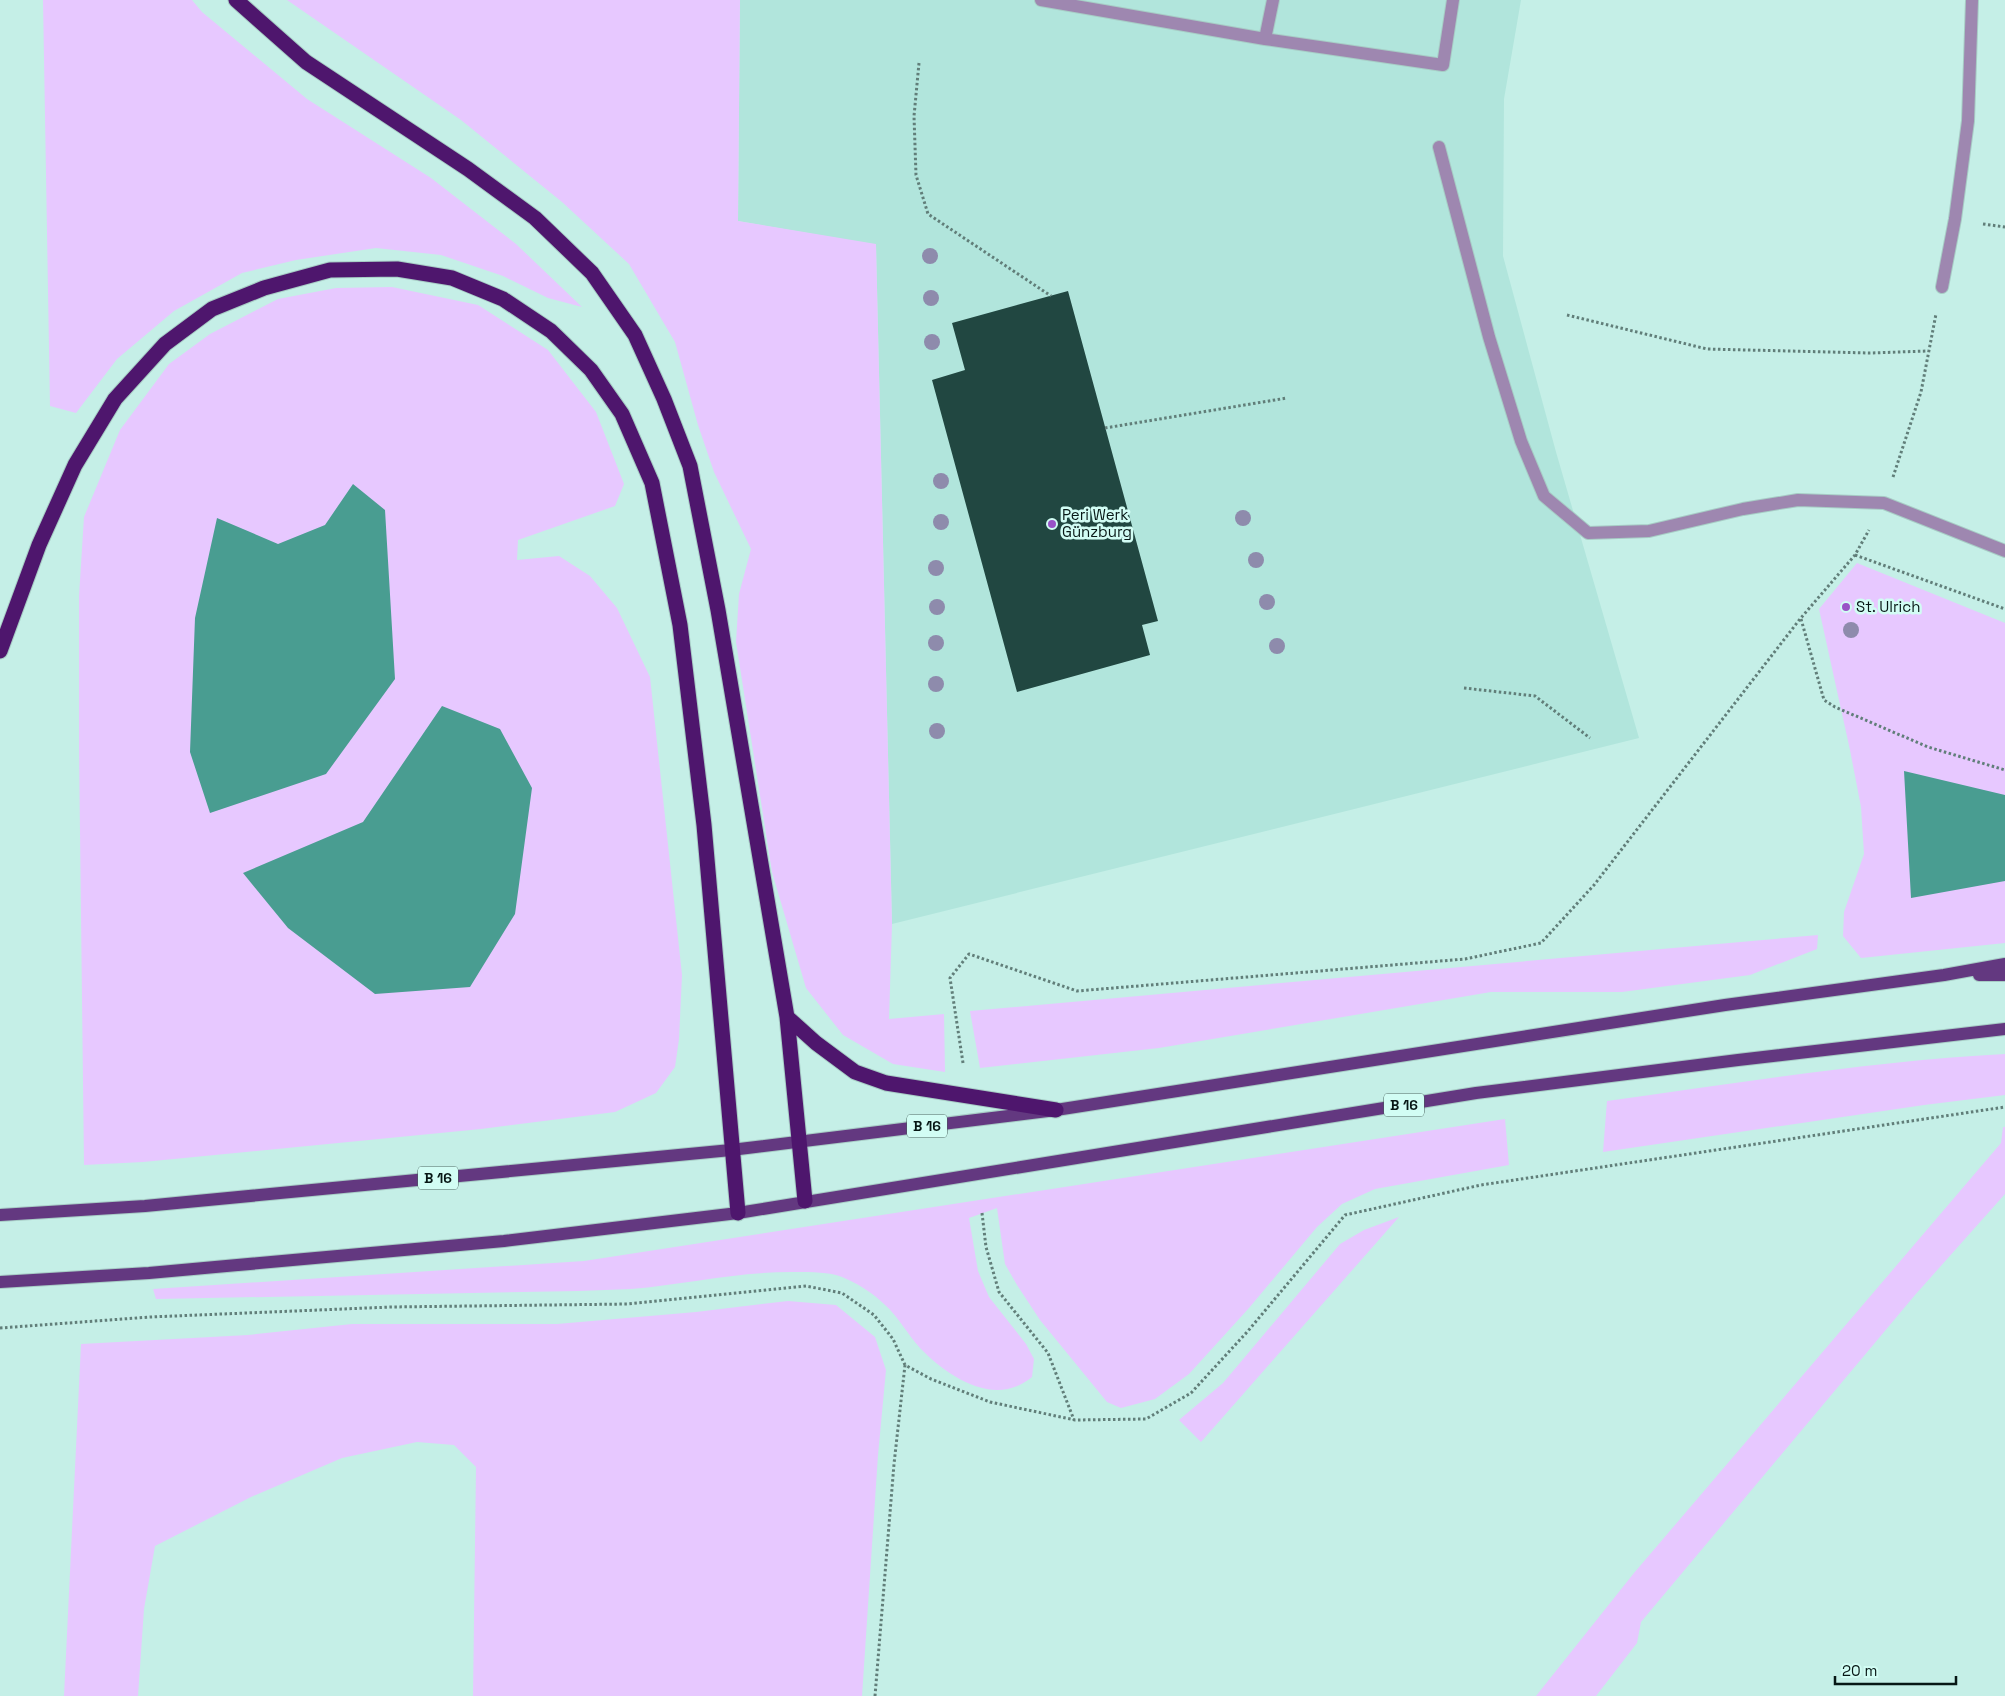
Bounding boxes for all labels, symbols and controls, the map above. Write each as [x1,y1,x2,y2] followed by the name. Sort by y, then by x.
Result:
[1062,505,1132,541] place label: Peri Werk Günzburg
[1046,518,1058,530] marker: Peri Werk Günzburg
[1856,597,1920,616] place label: St. Ulrich
[1840,601,1852,613] marker: St. Ulrich
[1384,1094,1424,1116] road number: B 16
[907,1114,947,1138] road number: B 16
[418,1166,458,1190] road number: B 16
[1835,1654,1956,1686] scale bar
[1842,1661,1877,1680] text: 20 m

